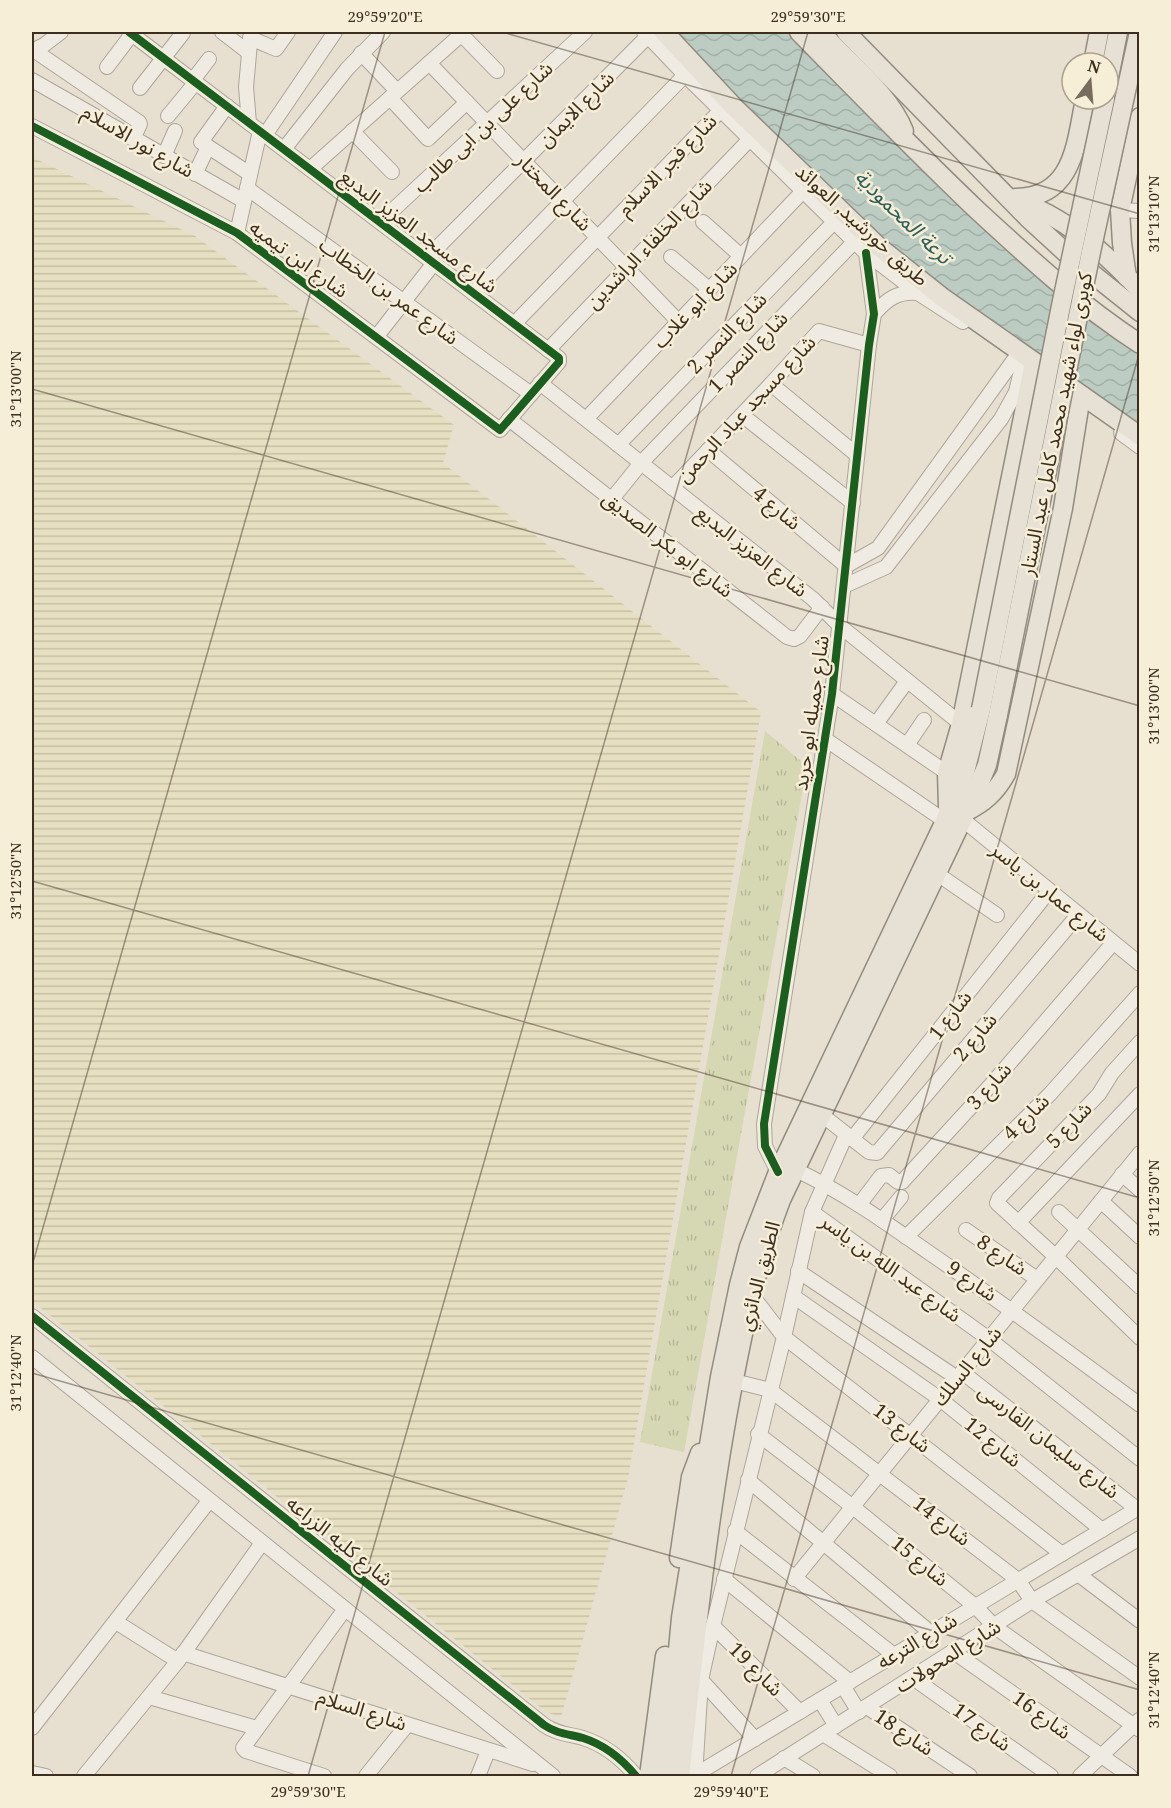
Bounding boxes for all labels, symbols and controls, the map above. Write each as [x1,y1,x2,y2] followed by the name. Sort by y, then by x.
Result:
[347,6,423,26] text: 29°59'20"E
[770,6,846,26] text: 29°59'30"E
[1060,51,1120,111] north arrow
[1085,54,1104,79] text: N
[407,55,560,200] street label: شارع على بن ابى طالب
[532,65,621,154] street label: شارع الايمان
[76,98,199,185] street label: شارع نور الاسلام
[611,108,724,223] street label: شارع فجر الاسلام
[508,146,598,238] street label: شارع المختار
[790,157,935,292] street label: طريق خورشيد, العوائد
[334,162,504,300] street label: شارع مسجد العزيز البديع
[849,163,960,272] water label: ترعة المحمودية
[580,173,719,316] street label: شارع الخلفاء الراشدين
[1143,175,1163,253] text: 31°13'10"N
[243,213,354,305] street label: شارع ابن تيميه
[313,231,465,352] street label: شارع عمر بن الخطاب
[646,255,744,355] street label: شارع ابو غلاب
[1013,269,1098,579] street label: كوبرى لواء شهيد محمد كامل عبد الستار
[681,286,774,381] street label: شارع النصر 2
[702,305,795,400] street label: شارع النصر 1
[670,329,823,490] street label: شارع مسجد عباد الرحمن
[5,350,25,428] text: 31°13'00"N
[746,479,807,537] street label: شارع 4
[596,484,739,605] street label: شارع ابو بكر الصديق
[690,498,814,604] street label: شارع العزيز البديع
[786,634,837,793] street label: شارع جميله ابو حريد
[1143,667,1163,745] text: 31°13'00"N
[984,835,1115,949] street label: شارع عمار بن ياسر
[5,842,25,920] text: 31°12'50"N
[922,985,979,1046] street label: شارع 1
[946,1007,1004,1068] street label: شارع 2
[960,1056,1019,1117] street label: شارع 3
[997,1088,1056,1147] street label: شارع 4
[1040,1095,1099,1155] street label: شارع 5
[1143,1159,1163,1237] text: 31°12'50"N
[813,1207,967,1330] street label: شارع عبد الله بن ياسر
[731,1218,789,1334] street label: الطريق الدائري
[971,1228,1033,1283] street label: شارع 8
[941,1254,1003,1309] street label: شارع 9
[926,1320,1009,1413] street label: شارع السلك
[5,1334,25,1412] text: 31°12'40"N
[972,1377,1126,1506] street label: شارع سليمان الفارسى
[867,1396,937,1460] street label: شارع 13
[958,1410,1028,1475] street label: شارع 12
[280,1489,399,1594] street label: شارع كليه الزراعه
[907,1489,977,1553] street label: شارع 14
[885,1529,955,1594] street label: شارع 15
[872,1606,963,1677] street label: شارع الترعه
[890,1612,1007,1700] street label: شارع المحولات
[722,1636,789,1703] street label: شارع 19
[1143,1651,1163,1729] text: 31°12'40"N
[313,1682,410,1739] street label: شارع السلام
[1006,1684,1077,1747] street label: شارع 16
[946,1696,1017,1759] street label: شارع 17
[868,1702,939,1763] street label: شارع 18
[270,1781,346,1801] text: 29°59'30"E
[693,1781,769,1801] text: 29°59'40"E

